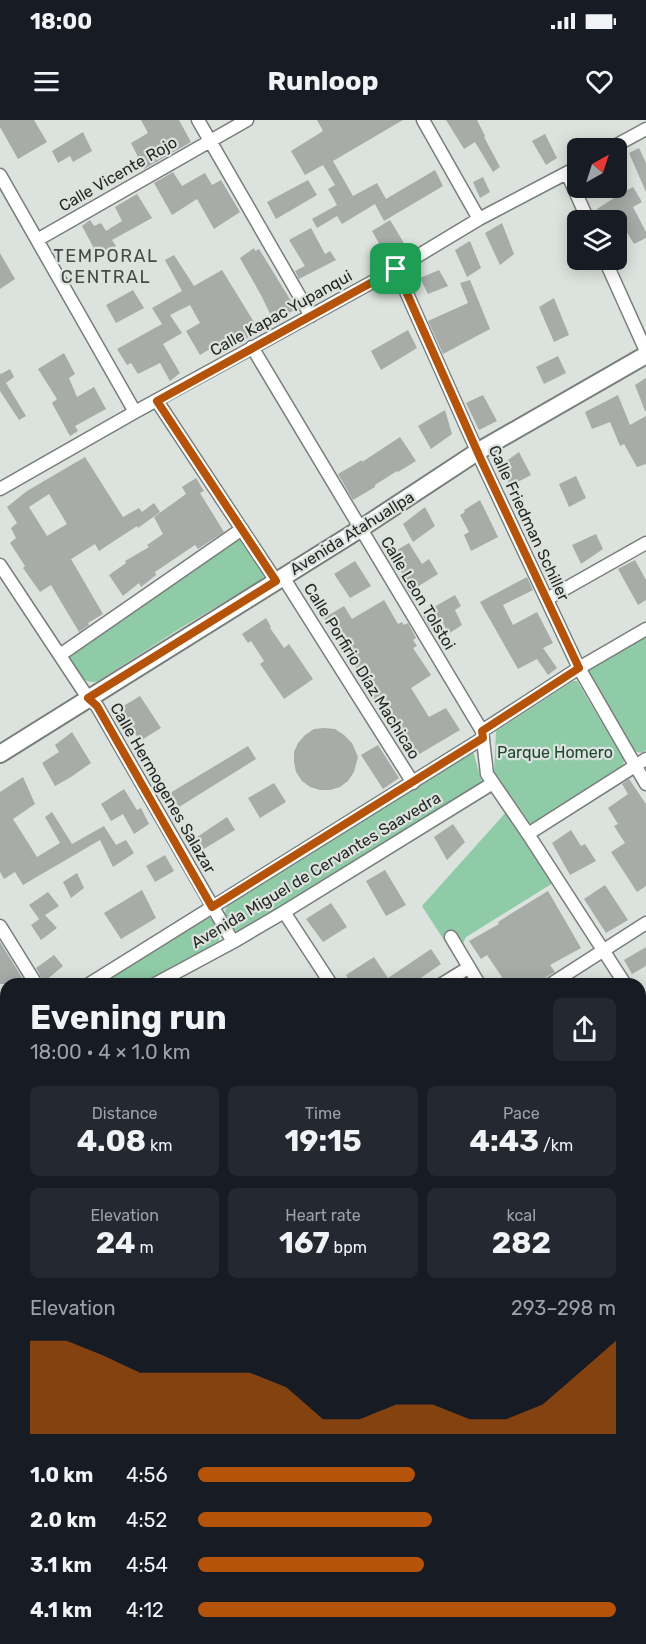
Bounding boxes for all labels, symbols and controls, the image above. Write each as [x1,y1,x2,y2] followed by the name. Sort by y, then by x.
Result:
[30,8,92,35] text: 18:00
[30,65,63,98] icon: menu
[267,65,379,97] text: Runloop
[583,65,616,98] icon: heart
[56,132,180,216] street label: Calle Vicente Rojo
[567,138,627,198] north arrow
[567,138,627,270] map controls
[567,210,627,270] button: layers
[370,243,421,294] pin
[53,245,159,288] district label: TEMPORAL CENTRAL
[379,252,412,285] icon: arrive
[207,266,355,360] street label: Calle Kapac Yupanqui
[485,442,573,604] street label: Calle Friedman Schiller
[286,487,418,579] street label: Avenida Atahuallpa
[377,533,459,653] street label: Calle Leon Tolstoi
[300,579,424,763] street label: Calle Porfirio Díaz Machicao
[106,699,220,877] street label: Calle Hermogenes Salazar
[497,743,613,762] park label: Parque Homero
[188,788,444,952] street label: Avenida Miguel de Cervantes Saavedra
[30,998,227,1037] text: Evening run
[553,998,616,1061] button: share
[30,1040,191,1064] text: 18:00 · 4 × 1.0 km
[92,1104,157,1123] text: Distance
[305,1104,341,1123] text: Time
[503,1104,540,1123] text: Pace
[77,1123,146,1159] text: 4.08
[284,1123,362,1159] text: 19:15
[470,1123,539,1159] text: 4:43
[146,1136,173,1155] text: km
[539,1136,573,1155] text: /km
[90,1206,159,1225] text: Elevation
[285,1206,361,1225] text: Heart rate
[507,1206,536,1225] text: kcal
[96,1225,136,1261] text: 24
[279,1225,330,1261] text: 167
[492,1225,551,1261] text: 282
[136,1238,154,1257] text: m
[330,1238,367,1257] text: bpm
[30,1296,116,1320] text: Elevation
[511,1296,616,1320] text: 293–298 m
[30,1463,93,1487] text: 1.0 km
[126,1463,167,1487] text: 4:56
[30,1508,96,1532] text: 2.0 km
[126,1508,167,1532] text: 4:52
[30,1553,92,1577] text: 3.1 km
[126,1553,168,1577] text: 4:54
[30,1598,92,1622] text: 4.1 km
[126,1598,164,1622] text: 4:12

